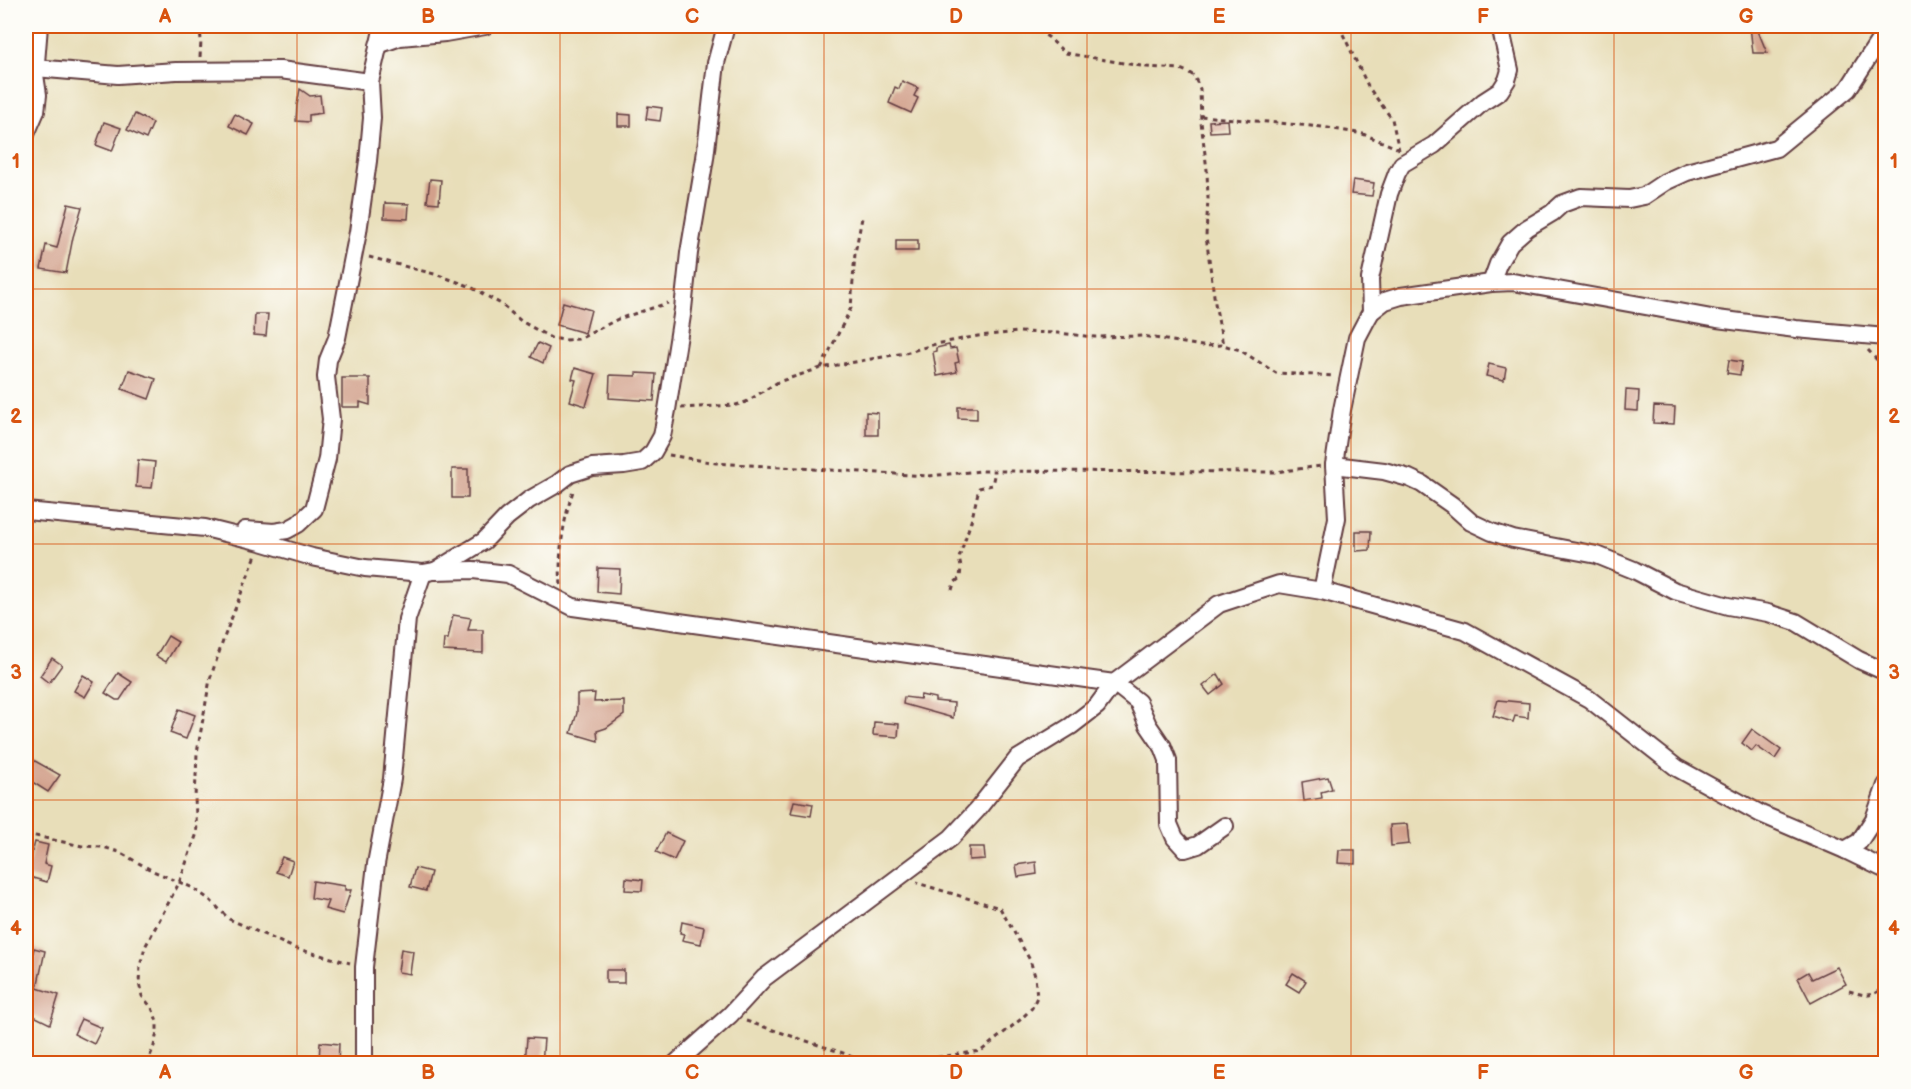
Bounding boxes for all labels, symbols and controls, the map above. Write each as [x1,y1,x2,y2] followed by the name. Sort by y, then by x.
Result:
[158,5,172,29] text: A
[421,5,435,29] text: B
[685,5,699,29] text: C
[949,5,963,29] text: D
[1213,5,1226,29] text: E
[1477,5,1489,29] text: F
[1739,5,1754,29] text: G
[12,150,20,174] text: 1
[1890,150,1898,174] text: 1
[10,405,22,429] text: 2
[1888,405,1900,429] text: 2
[10,661,22,685] text: 3
[1888,661,1900,685] text: 3
[10,917,22,941] text: 4
[1888,917,1900,941] text: 4
[158,1061,172,1085] text: A
[421,1061,435,1085] text: B
[685,1061,699,1085] text: C
[949,1061,963,1085] text: D
[1213,1061,1226,1085] text: E
[1477,1061,1489,1085] text: F
[1739,1061,1754,1085] text: G

